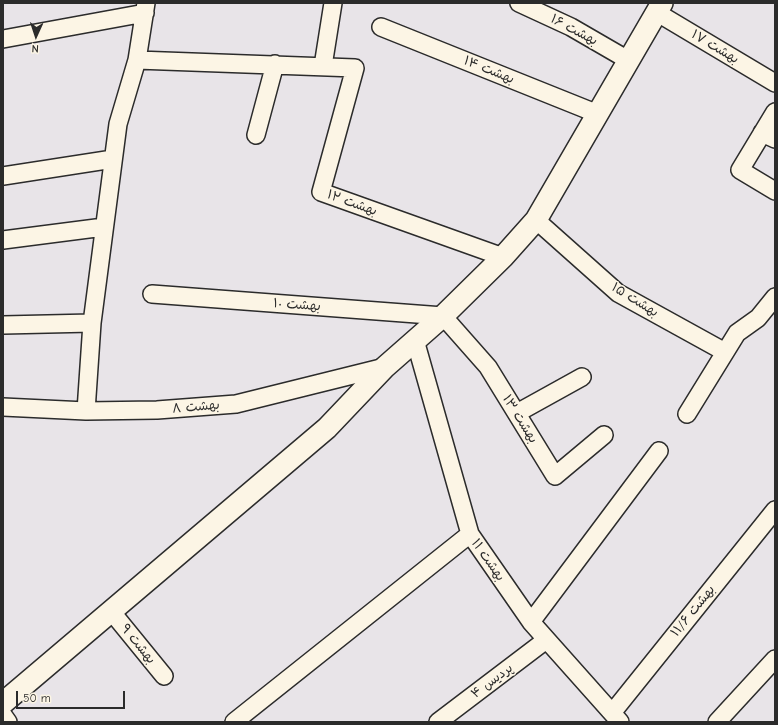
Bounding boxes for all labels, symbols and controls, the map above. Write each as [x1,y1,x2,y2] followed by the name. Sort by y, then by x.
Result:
[548,11,600,49] street label: بهشت ۱۶
[16,16,56,56] north arrow
[688,27,742,67] street label: بهشت ۱۷
[31,42,39,55] text: N
[461,53,517,87] street label: بهشت ۱۴
[325,187,379,219] street label: بهشت ۱۲
[609,280,661,320] street label: بهشت ۱۵
[273,296,321,314] street label: بهشت ۱۰
[499,392,541,446] street label: بهشت ۱۳
[172,397,220,417] street label: بهشت ۸
[468,536,508,584] street label: بهشت ۱۱
[668,582,718,640] street label: بهشت ۱۱/۶
[117,621,159,667] street label: بهشت ۹
[468,660,516,702] street label: پردیس ۴
[18,683,127,709] scale bar
[23,691,51,705] text: 50 m

